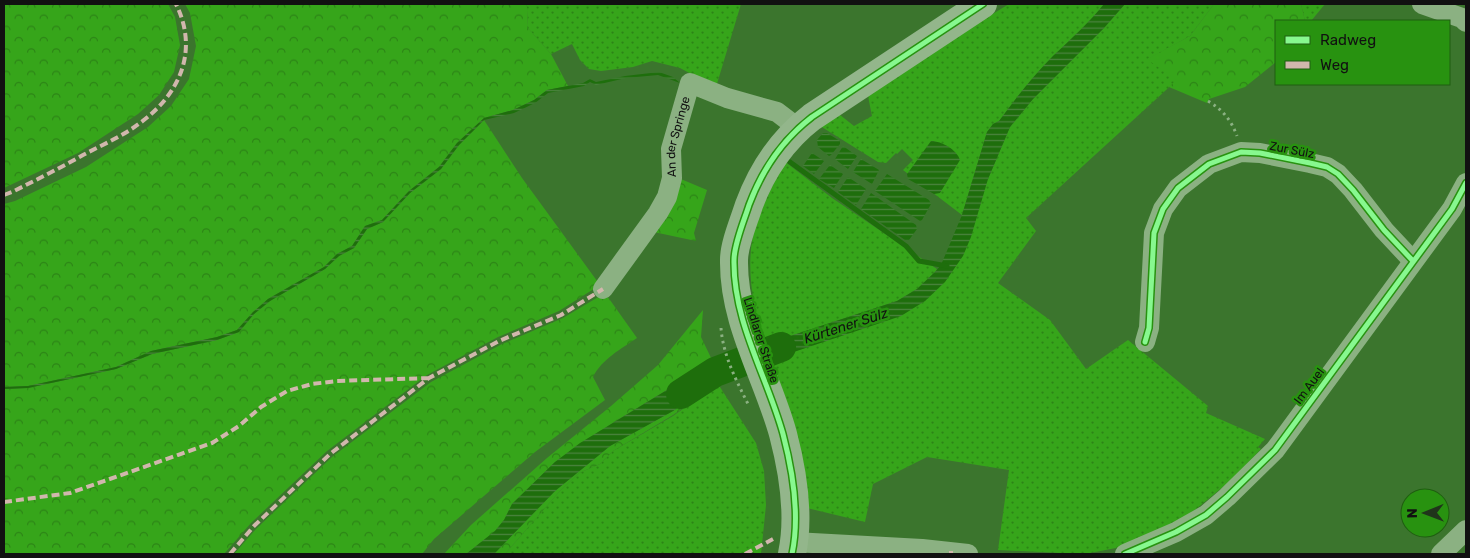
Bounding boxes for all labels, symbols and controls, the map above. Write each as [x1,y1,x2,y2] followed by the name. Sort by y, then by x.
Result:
[1275,20,1450,85] legend
[1320,31,1376,49] text: Radweg
[1320,56,1349,74] text: Weg
[664,94,693,177] street label: An der Springe
[1268,139,1316,161] street label: Zur Sülz
[741,295,781,385] street label: Lindlarer Straße
[802,304,890,348] water label: Kürtener Sülz
[1291,365,1327,407] street label: Im Auel
[1400,488,1450,538] north arrow
[1404,508,1421,518] text: N

